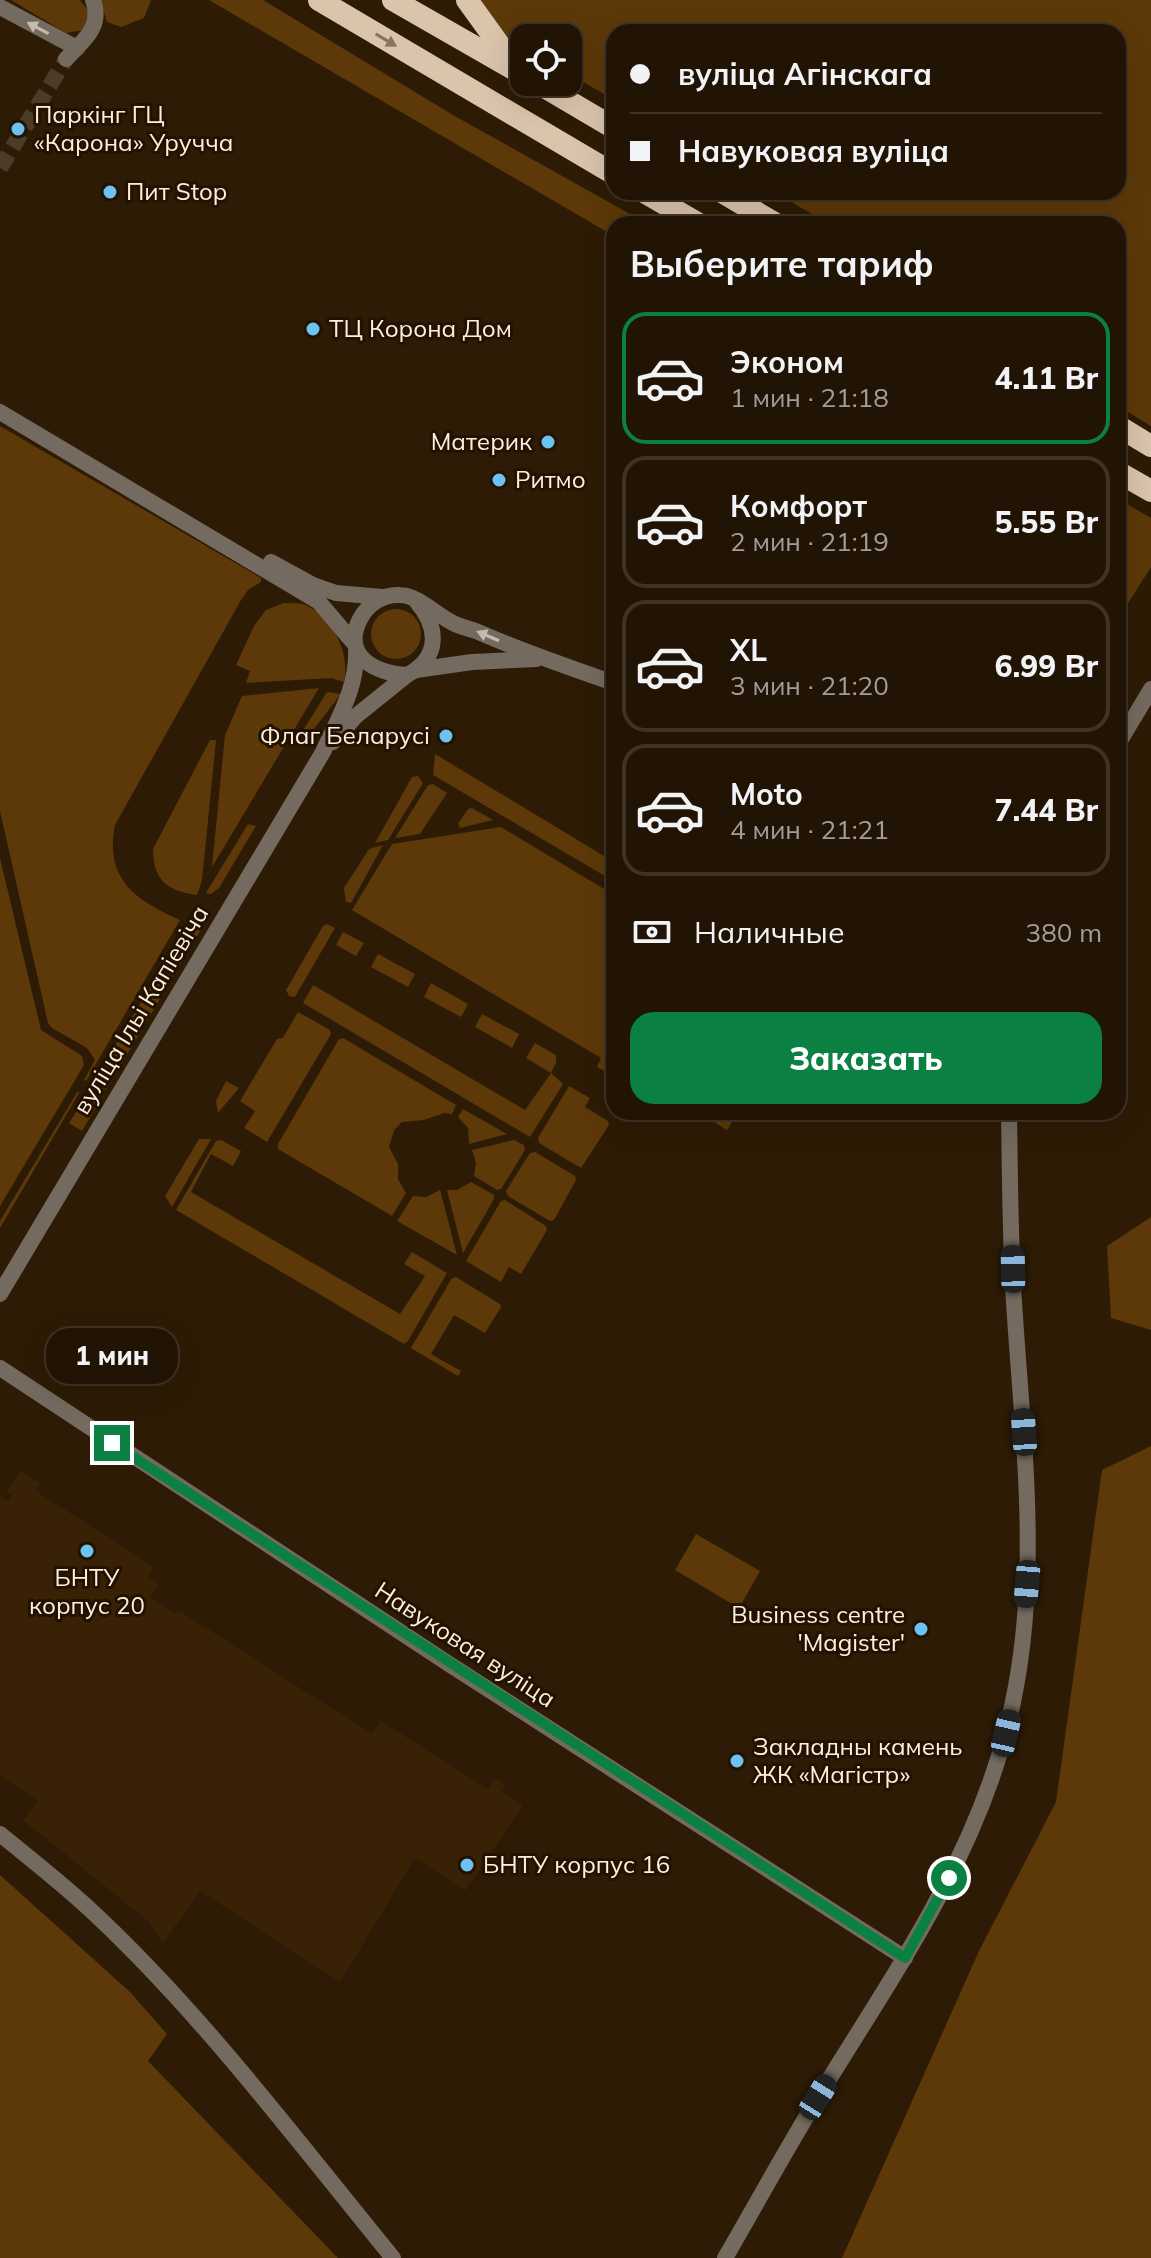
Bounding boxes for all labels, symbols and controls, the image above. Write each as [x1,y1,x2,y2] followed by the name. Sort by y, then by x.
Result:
[27,21,50,34] one-way arrow
[510,24,582,96] map controls
[510,24,582,96] button: locate
[375,33,397,47] one-way arrow
[678,55,932,93] text: вуліца Агінскага
[34,99,233,157] place label: Паркінг ГЦ «Карона» Уручча
[9,120,27,138] marker: Паркінг ГЦ «Карона» Уручча
[678,132,949,170] text: Навуковая вуліца
[126,176,227,206] place label: Пит Stop
[101,183,119,201] marker: Пит Stop
[630,241,934,286] text: Выберите тариф
[329,313,512,343] place label: ТЦ Корона Дом
[304,320,322,338] marker: ТЦ Корона Дом
[634,342,706,414] icon: car
[730,343,844,381] text: Эконом
[995,359,1098,397] text: 4.11 Br
[730,381,889,414] text: 1 мин · 21:18
[431,426,532,456] place label: Материк
[539,433,557,451] marker: Материк
[515,464,586,494] place label: Ритмо
[490,471,508,489] marker: Ритмо
[634,486,706,558] icon: car
[730,487,867,525] text: Комфорт
[995,503,1098,541] text: 5.55 Br
[730,525,889,558] text: 2 мин · 21:19
[477,630,500,643] one-way arrow
[634,630,706,702] icon: car
[730,631,767,669] text: XL
[995,647,1098,685] text: 6.99 Br
[730,669,889,702] text: 3 мин · 21:20
[260,720,430,750] place label: Флаг Беларусі
[437,727,455,745] marker: Флаг Беларусі
[634,774,706,846] icon: car
[730,775,803,813] text: Moto
[995,791,1098,829] text: 7.44 Br
[730,813,889,846] text: 4 мин · 21:21
[66,900,214,1119] street label: вуліца Ільі Капіевіча
[630,910,674,954] icon: cash
[694,913,845,951] text: Наличные
[1026,916,1102,949] text: 380 m
[630,1012,1102,1104] button: Заказать
[1001,1245,1025,1293] car
[46,1327,178,1383] callout: 1 мин
[75,1339,149,1372] text: 1 мин
[1010,1407,1038,1457] car
[94,1425,130,1461] route end
[78,1542,96,1560] marker: БНТУ корпус 20
[1013,1559,1041,1609] car
[29,1562,145,1620] place label: БНТУ корпус 20
[370,1575,561,1714] street label: Навуковая вуліца
[731,1599,905,1657] place label: Business centre 'Magister'
[912,1620,930,1638] marker: Business centre 'Magister'
[989,1707,1023,1759] car
[753,1731,963,1789] place label: Закладны камень ЖК «Магістр»
[728,1752,746,1770] marker: Закладны камень ЖК «Магістр»
[483,1849,670,1879] place label: БНТУ корпус 16
[458,1856,476,1874] marker: БНТУ корпус 16
[931,1860,967,1896] route start
[795,2070,841,2124] car

